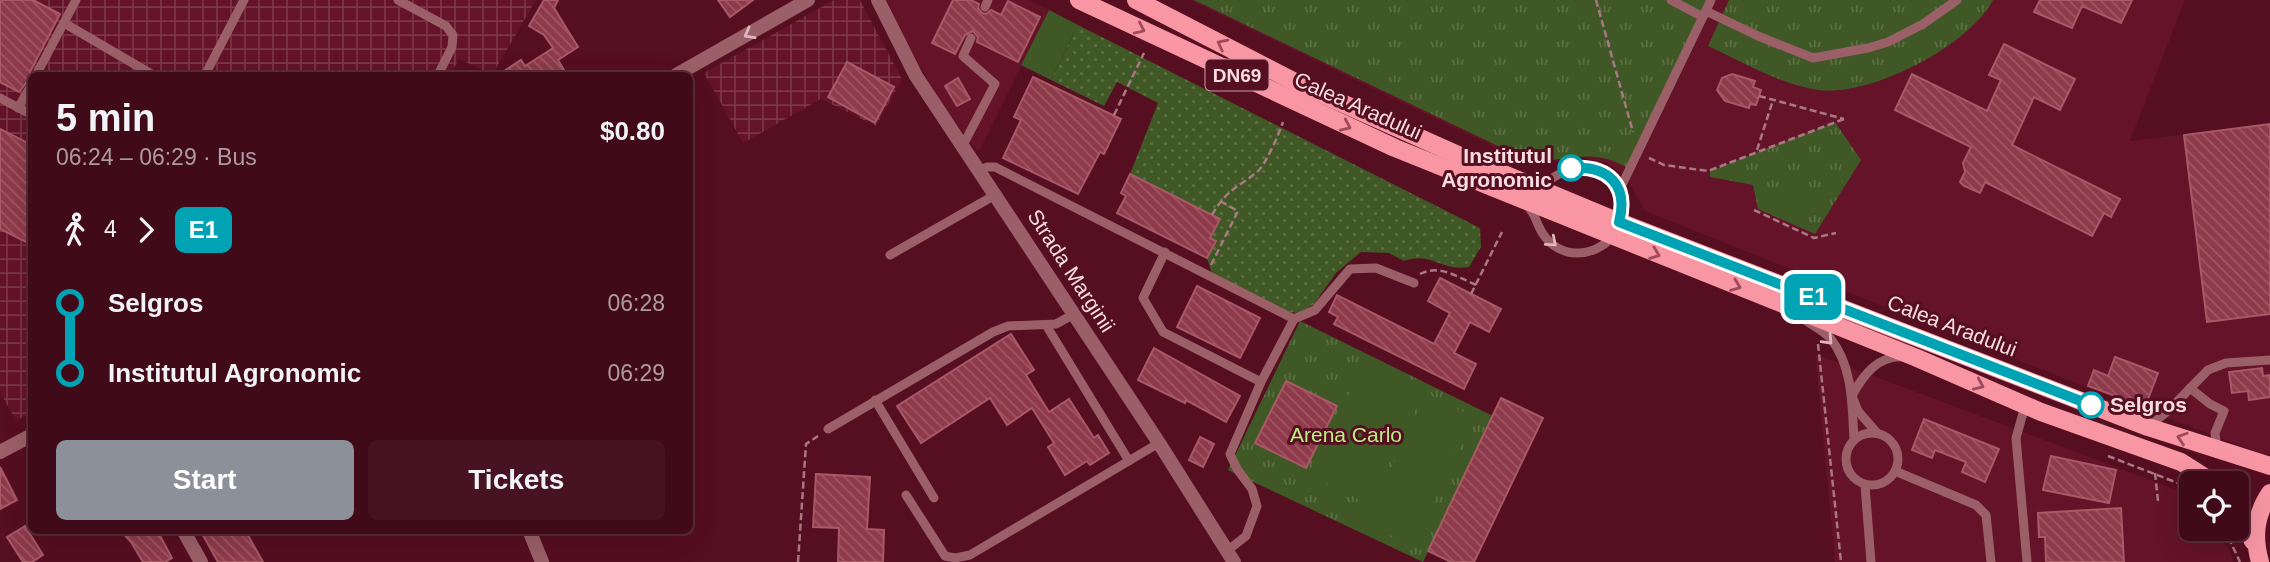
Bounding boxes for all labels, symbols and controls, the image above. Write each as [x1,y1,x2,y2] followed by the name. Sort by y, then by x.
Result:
[1133,21,1145,35] one-way arrow
[744,26,757,39] one-way arrow
[1217,39,1229,53] one-way arrow
[1206,60,1268,90] road number: DN69
[1291,67,1425,144] street label: Calea Aradului
[56,97,155,139] text: 5 min
[600,116,665,146] text: $0.80
[1339,118,1351,132] one-way arrow
[56,144,257,170] text: 06:24 – 06:29 · Bus
[1441,144,1552,191] place label: Institutul Agronomic
[1558,155,1584,181] marker: Institutul Agronomic
[1023,205,1120,336] street label: Strada Marginii
[56,211,94,249] icon: walk
[127,211,165,249] icon: forward
[104,216,117,242] text: 4
[189,216,218,243] text: E1
[1544,234,1557,246] one-way arrow
[1648,246,1660,260] one-way arrow
[1782,274,1844,320] line badge: E1
[1729,277,1741,291] one-way arrow
[1798,283,1828,310] text: E1
[108,288,203,318] text: Selgros
[607,290,665,316] text: 06:28
[1884,290,2020,361] street label: Calea Aradului
[1820,331,1833,344] one-way arrow
[108,358,361,388] text: Institutul Agronomic
[607,360,665,386] text: 06:29
[1971,377,1984,391] one-way arrow
[2078,392,2104,418] marker: Selgros
[2110,393,2187,416] place label: Selgros
[1290,423,1402,446] park label: Arena Carlo
[2176,431,2188,446] one-way arrow
[56,440,354,520] button: Start
[368,440,665,520] button: Tickets
[2179,471,2249,541] map controls
[2179,471,2249,541] button: locate

